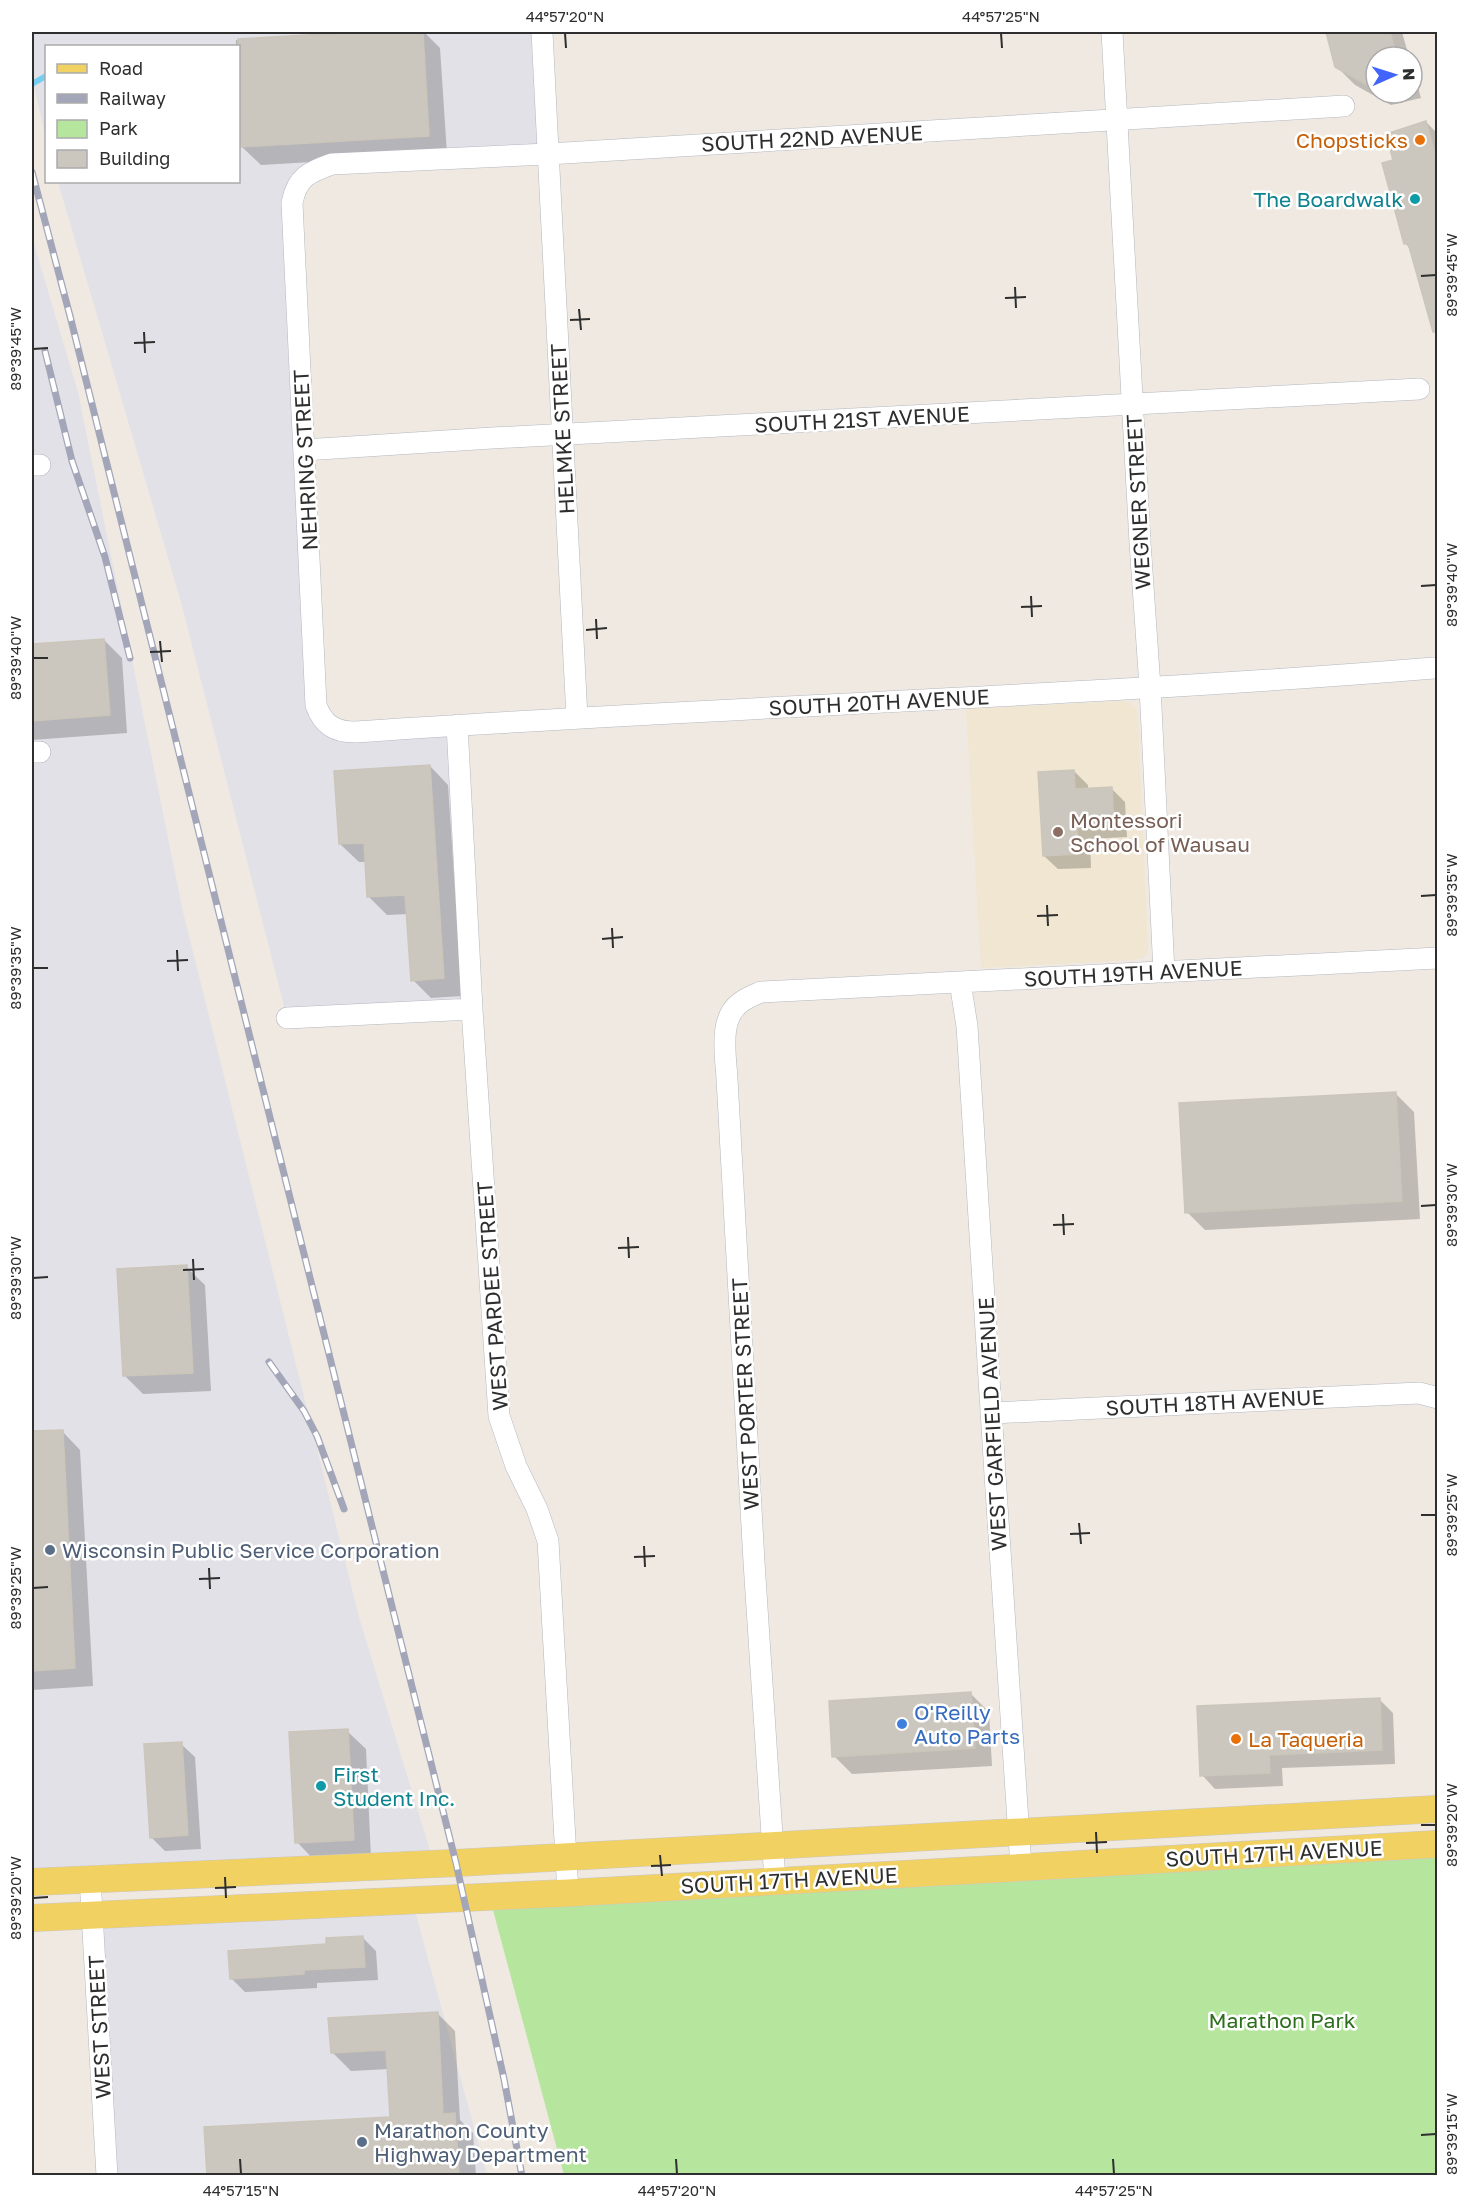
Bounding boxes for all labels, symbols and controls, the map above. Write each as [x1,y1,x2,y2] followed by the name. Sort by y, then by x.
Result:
[526,7,604,25] text: 44°57'20"N
[962,7,1040,25] text: 44°57'25"N
[45,45,240,183] legend
[1364,45,1424,105] north arrow
[99,57,143,79] text: Road
[1399,68,1419,81] text: N
[99,87,166,109] text: Railway
[99,117,138,139] text: Park
[700,119,924,157] street label: SOUTH 22ND AVENUE
[1296,127,1408,153] place label: Chopsticks
[1413,133,1427,147] marker: Chopsticks
[99,147,170,169] text: Building
[1253,186,1403,212] place label: The Boardwalk
[1408,192,1422,206] marker: The Boardwalk
[1442,233,1460,317] text: 89°39'45"W
[6,307,24,391] text: 89°39'45"W
[545,343,579,515] street label: HELMKE STREET
[287,369,323,551] street label: NEHRING STREET
[754,400,970,438] street label: SOUTH 21ST AVENUE
[1120,414,1156,590] street label: WEGNER STREET
[1442,543,1460,627] text: 89°39'40"W
[6,616,24,700] text: 89°39'40"W
[768,683,990,721] street label: SOUTH 20TH AVENUE
[1070,807,1250,857] place label: Montessori School of Wausau
[1051,825,1065,839] marker: Montessori School of Wausau
[1442,853,1460,937] text: 89°39'35"W
[6,926,24,1010] text: 89°39'35"W
[1023,954,1243,992] street label: SOUTH 19TH AVENUE
[1442,1163,1460,1247] text: 89°39'30"W
[471,1180,513,1412] street label: WEST PARDEE STREET
[6,1236,24,1320] text: 89°39'30"W
[726,1277,764,1511] street label: WEST PORTER STREET
[972,1296,1012,1552] street label: WEST GARFIELD AVENUE
[1105,1383,1325,1421] street label: SOUTH 18TH AVENUE
[1442,1473,1460,1557] text: 89°39'25"W
[62,1537,440,1563] place label: Wisconsin Public Service Corporation
[43,1543,57,1557] marker: Wisconsin Public Service Corporation
[6,1546,24,1630] text: 89°39'25"W
[914,1699,1020,1749] place label: O'Reilly Auto Parts
[895,1717,909,1731] marker: O'Reilly Auto Parts
[1248,1726,1364,1752] place label: La Taqueria
[1229,1732,1243,1746] marker: La Taqueria
[333,1761,455,1811] place label: First Student Inc.
[314,1779,328,1793] marker: First Student Inc.
[1442,1783,1460,1867] text: 89°39'20"W
[1165,1834,1383,1872] street label: SOUTH 17TH AVENUE
[6,1856,24,1940] text: 89°39'20"W
[680,1861,898,1899] street label: SOUTH 17TH AVENUE
[82,1954,116,2100] street label: WEST STREET
[1208,2007,1356,2033] park label: Marathon Park
[1442,2093,1460,2175] text: 89°39'15"W
[374,2117,587,2167] place label: Marathon County Highway Department
[355,2135,369,2149] marker: Marathon County Highway Department
[203,2181,279,2199] text: 44°57'15"N
[638,2181,716,2199] text: 44°57'20"N
[1075,2181,1153,2199] text: 44°57'25"N

